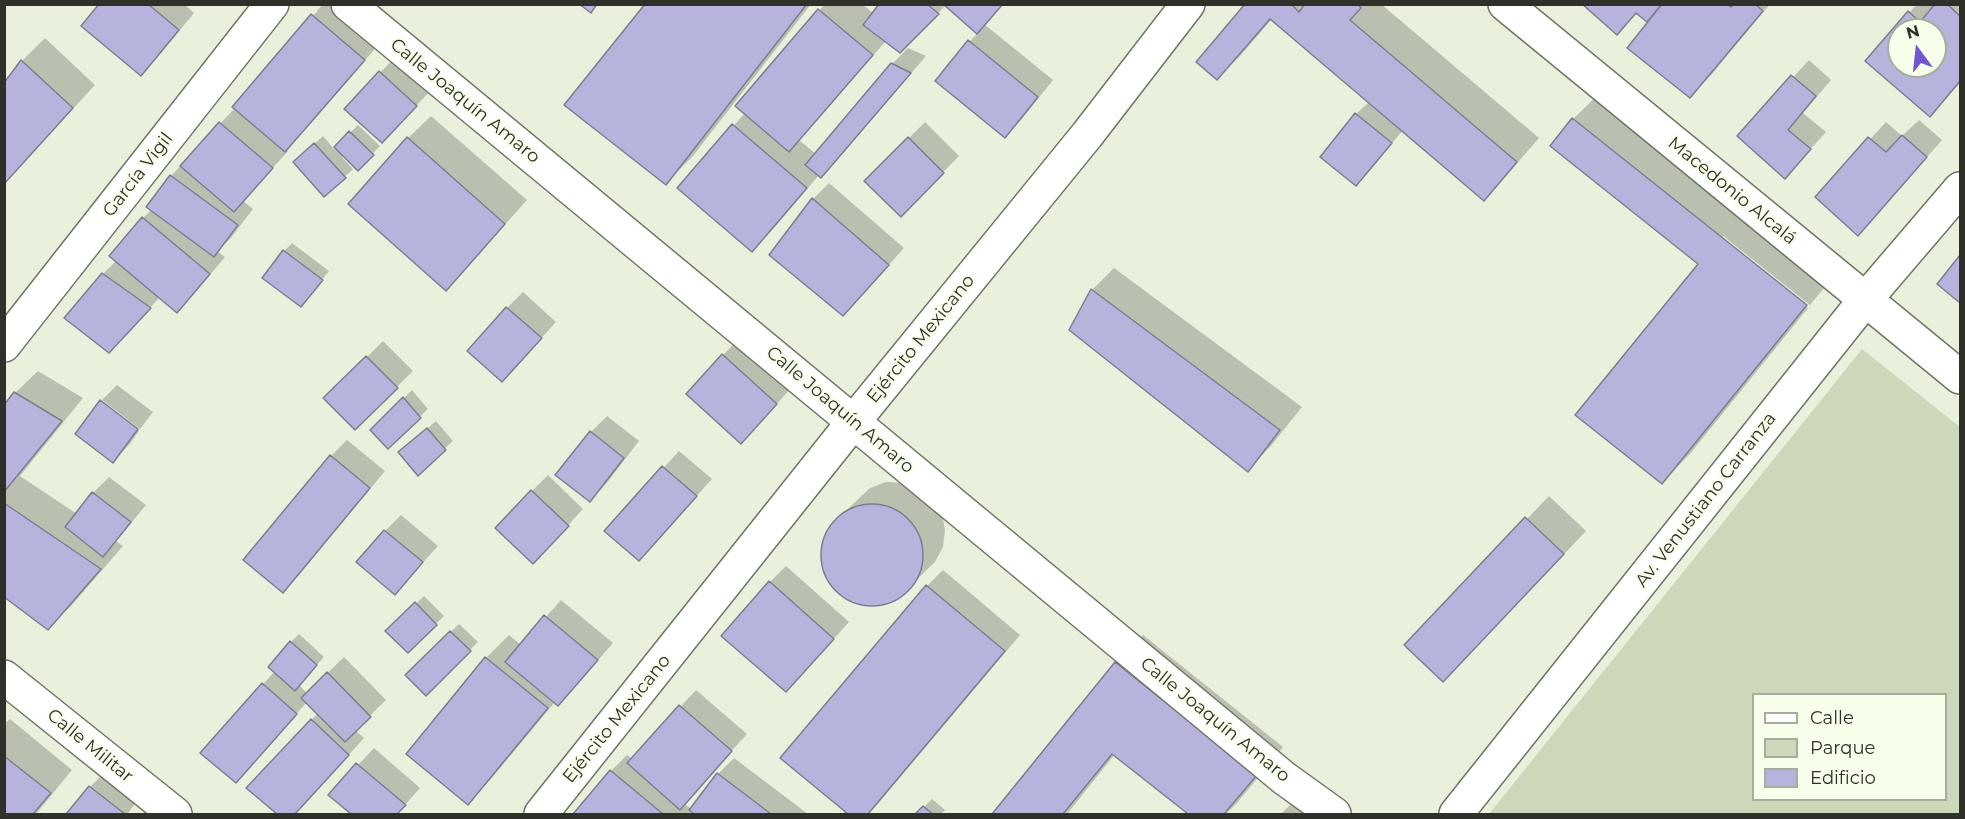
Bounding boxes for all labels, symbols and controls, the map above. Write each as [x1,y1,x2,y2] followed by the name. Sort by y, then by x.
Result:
[1887,18,1947,78] north arrow
[1904,21,1921,43] text: N
[386,34,544,168] street label: Calle Joaquín Amaro
[98,129,178,221] street label: García Vigil
[1663,133,1801,249] street label: Macedonio Alcalá
[863,270,979,408] street label: Ejército Mexicano
[762,342,918,478] street label: Calle Joaquín Amaro
[1631,408,1781,592] street label: Av. Venustiano Carranza
[559,650,675,788] street label: Ejército Mexicano
[1136,653,1294,787] street label: Calle Joaquín Amaro
[1752,693,1947,801] legend
[42,705,138,787] street label: Calle Militar
[1810,707,1854,729] text: Calle
[1810,737,1875,759] text: Parque
[1810,767,1876,789] text: Edificio

